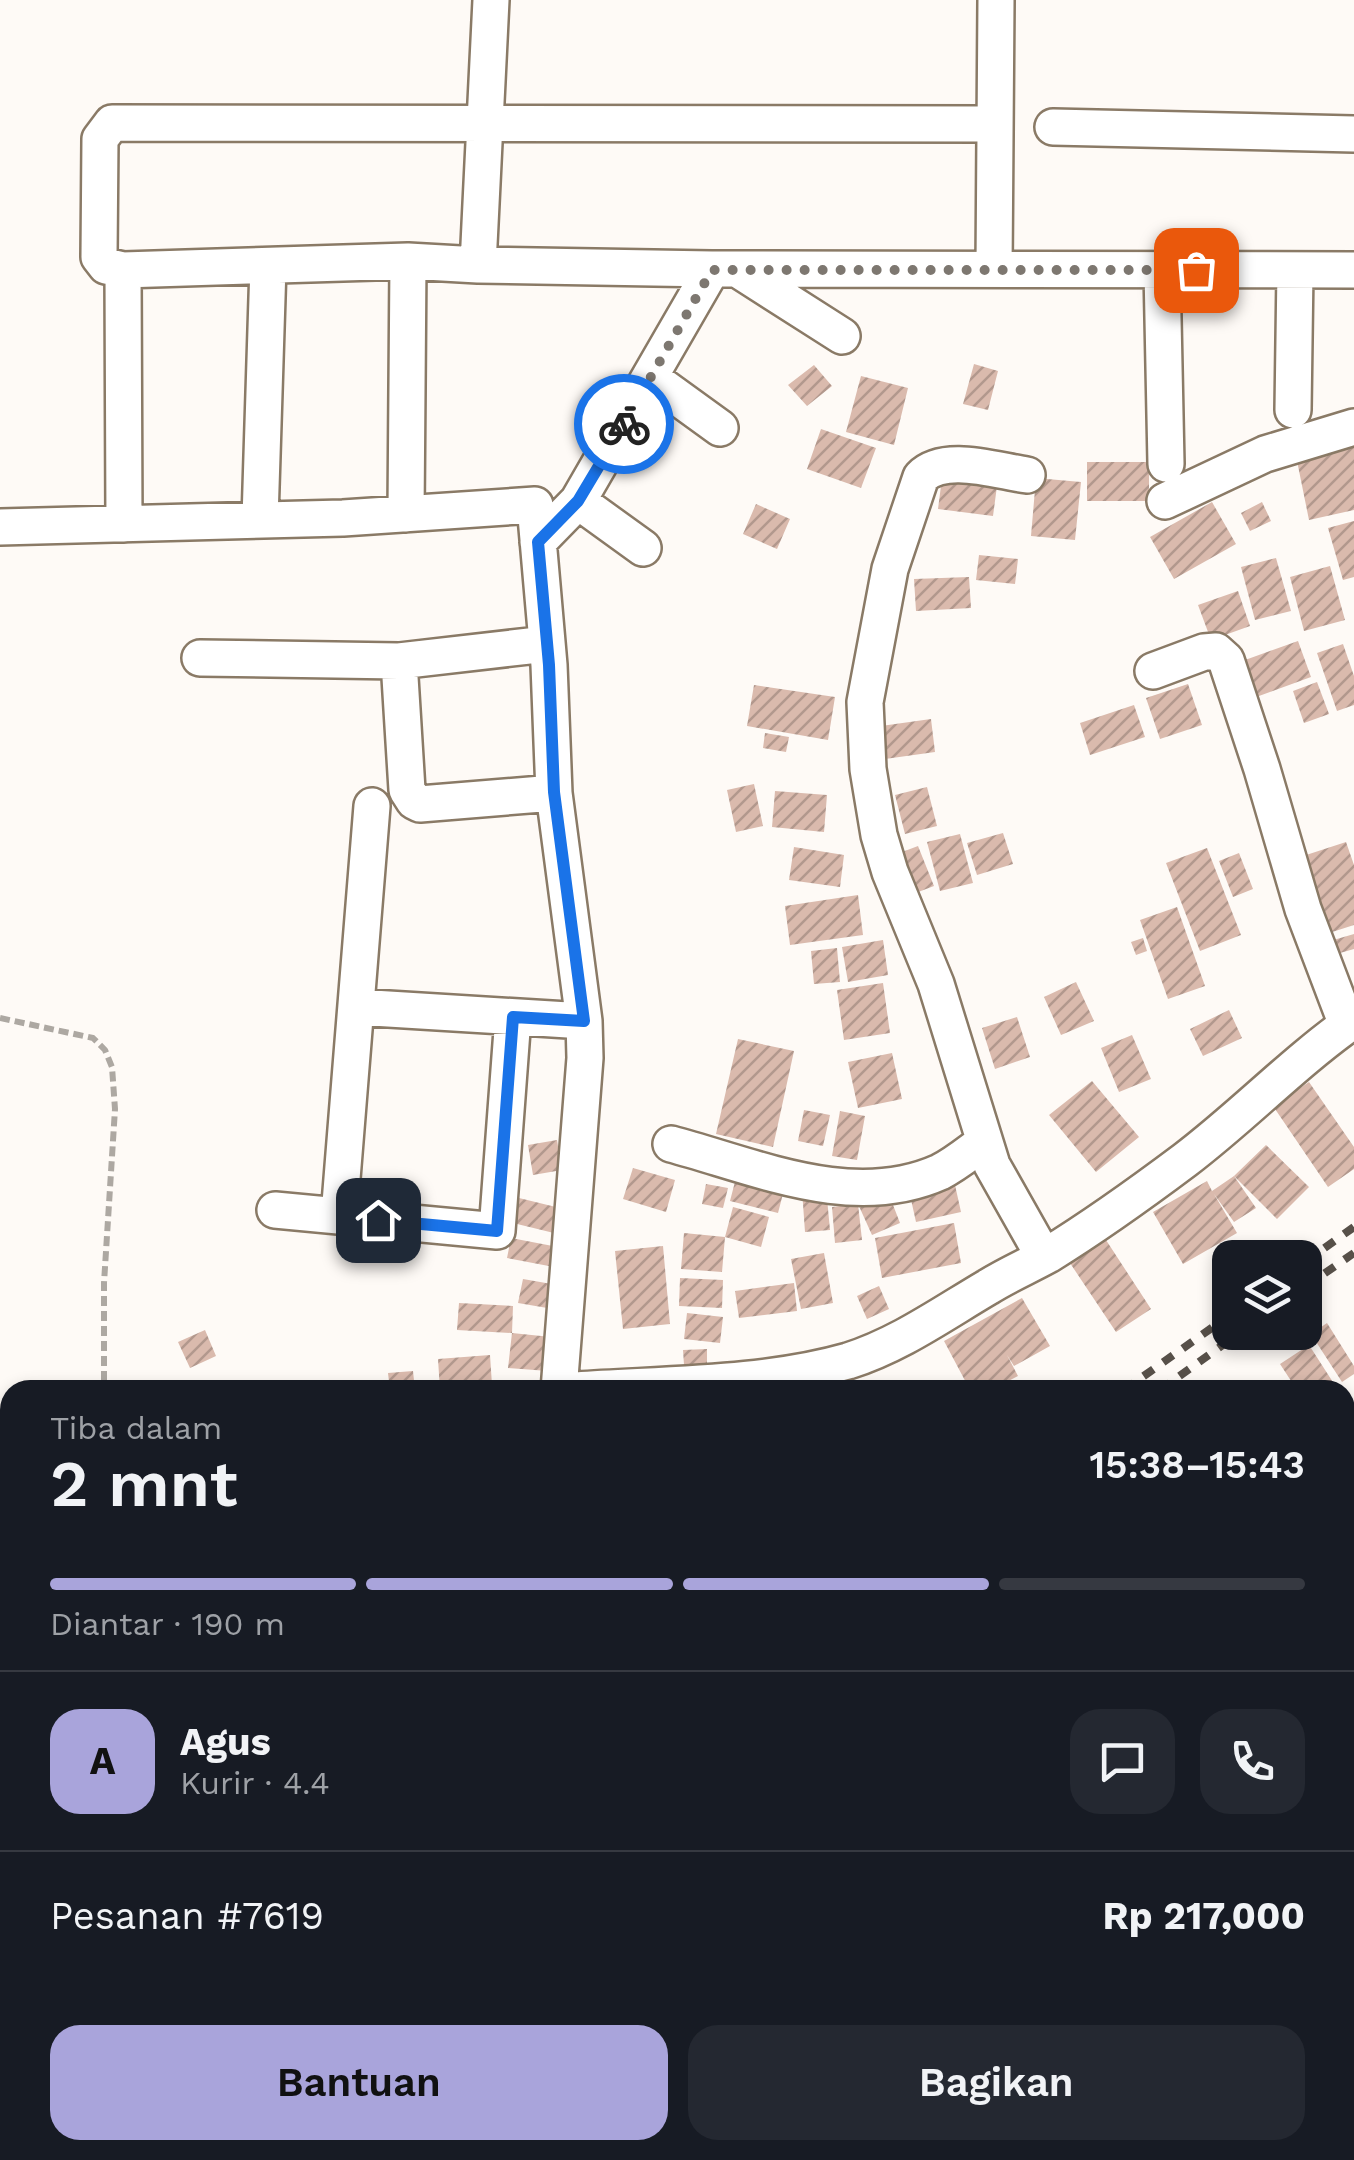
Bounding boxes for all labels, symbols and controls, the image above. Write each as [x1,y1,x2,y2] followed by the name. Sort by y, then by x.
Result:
[1154,228,1239,313] pin
[1169,243,1224,298] icon: bag
[574,374,674,474] courier
[597,397,652,452] icon: bike
[336,1178,421,1263] pin
[351,1193,406,1248] icon: home
[1212,1240,1322,1350] map controls
[1212,1240,1322,1350] button: layers
[50,1409,222,1447] text: Tiba dalam
[1090,1443,1305,1487] text: 15:38–15:43
[50,1446,238,1522] text: 2 mnt
[50,1605,285,1643] text: Diantar · 190 m
[1070,1709,1175,1814] button: chat
[1200,1709,1305,1814] button: phone
[180,1720,271,1764] text: Agus
[90,1739,115,1783] text: A
[180,1764,330,1802] text: Kurir · 4.4
[50,1894,324,1938] text: Pesanan #7619
[1103,1894,1305,1938] text: Rp 217,000
[50,2025,668,2140] button: Bantuan
[688,2025,1305,2140] button: Bagikan

